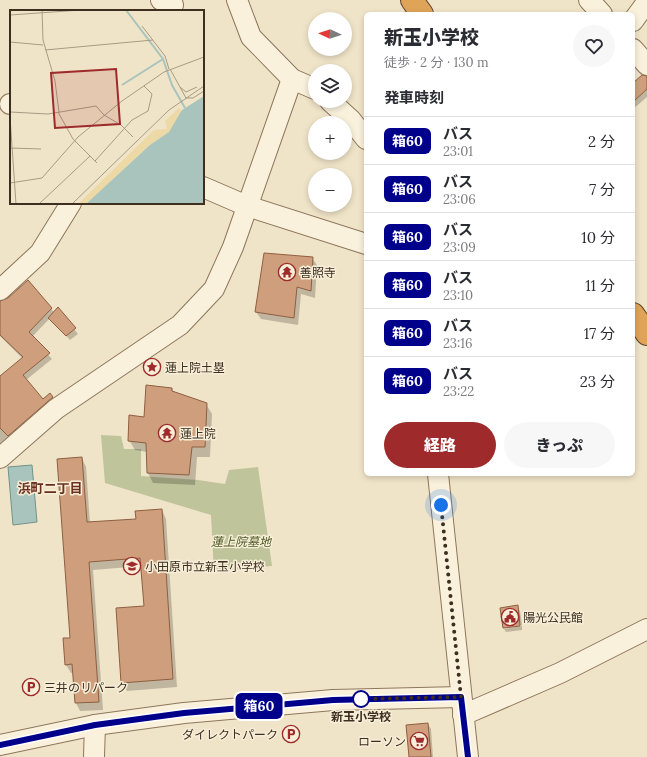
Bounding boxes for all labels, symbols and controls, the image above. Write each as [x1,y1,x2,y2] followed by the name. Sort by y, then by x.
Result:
[10,10,204,204] inset map
[308,12,352,56] north arrow
[308,12,352,212] map controls
[384,25,479,49] text: 新玉小学校
[573,25,615,67] button: heart
[384,54,489,71] text: 徒歩 · 2 分 · 130 m
[308,64,352,108] button: layers
[384,88,444,107] text: 発車時刻
[308,116,352,160] button: +
[443,124,473,143] text: バス
[392,132,423,150] text: 箱60
[588,132,615,151] text: 2 分
[443,143,473,160] text: 23:01
[308,168,352,212] button: −
[443,172,473,191] text: バス
[392,180,423,198] text: 箱60
[589,180,615,199] text: 7 分
[443,191,476,208] text: 23:06
[443,220,473,239] text: バス
[392,228,423,246] text: 箱60
[581,228,615,247] text: 10 分
[443,239,476,256] text: 23:09
[277,262,297,282] temple icon: 善照寺
[300,265,336,280] place label: 善照寺
[443,268,473,287] text: バス
[392,276,423,294] text: 箱60
[585,276,615,295] text: 11 分
[443,287,473,304] text: 23:10
[443,316,473,335] text: バス
[392,324,423,342] text: 箱60
[584,324,615,343] text: 17 分
[443,335,473,352] text: 23:16
[142,357,162,377] place icon: 蓮上院土塁
[165,360,225,375] place label: 蓮上院土塁
[443,364,473,383] text: バス
[392,372,423,390] text: 箱60
[580,372,615,391] text: 23 分
[443,383,474,400] text: 23:22
[384,422,496,468] button: 経路
[504,422,615,468] button: きっぷ
[157,423,177,443] temple icon: 蓮上院
[180,426,216,441] place label: 蓮上院
[17,480,83,497] district label: 浜町二丁目
[431,495,451,515] your location
[211,534,273,549] park label: 蓮上院墓地
[122,556,142,576] school or university icon: 小田原市立新玉小学校
[145,559,265,574] place label: 小田原市立新玉小学校
[500,607,520,627] public building icon: 陽光公民館
[523,610,583,625] place label: 陽光公民館
[21,677,41,697] parking icon: 三井のリパーク
[44,680,128,695] place label: 三井のリパーク
[352,690,370,708] marker: 新玉小学校
[236,693,282,719] line badge: 箱60
[244,697,274,715] text: 箱60
[331,709,391,724] place label: 新玉小学校
[281,724,301,744] parking icon: ダイレクトパーク
[182,727,278,742] place label: ダイレクトパーク
[409,731,429,751] supermarket icon: ローソン
[358,734,406,749] place label: ローソン

